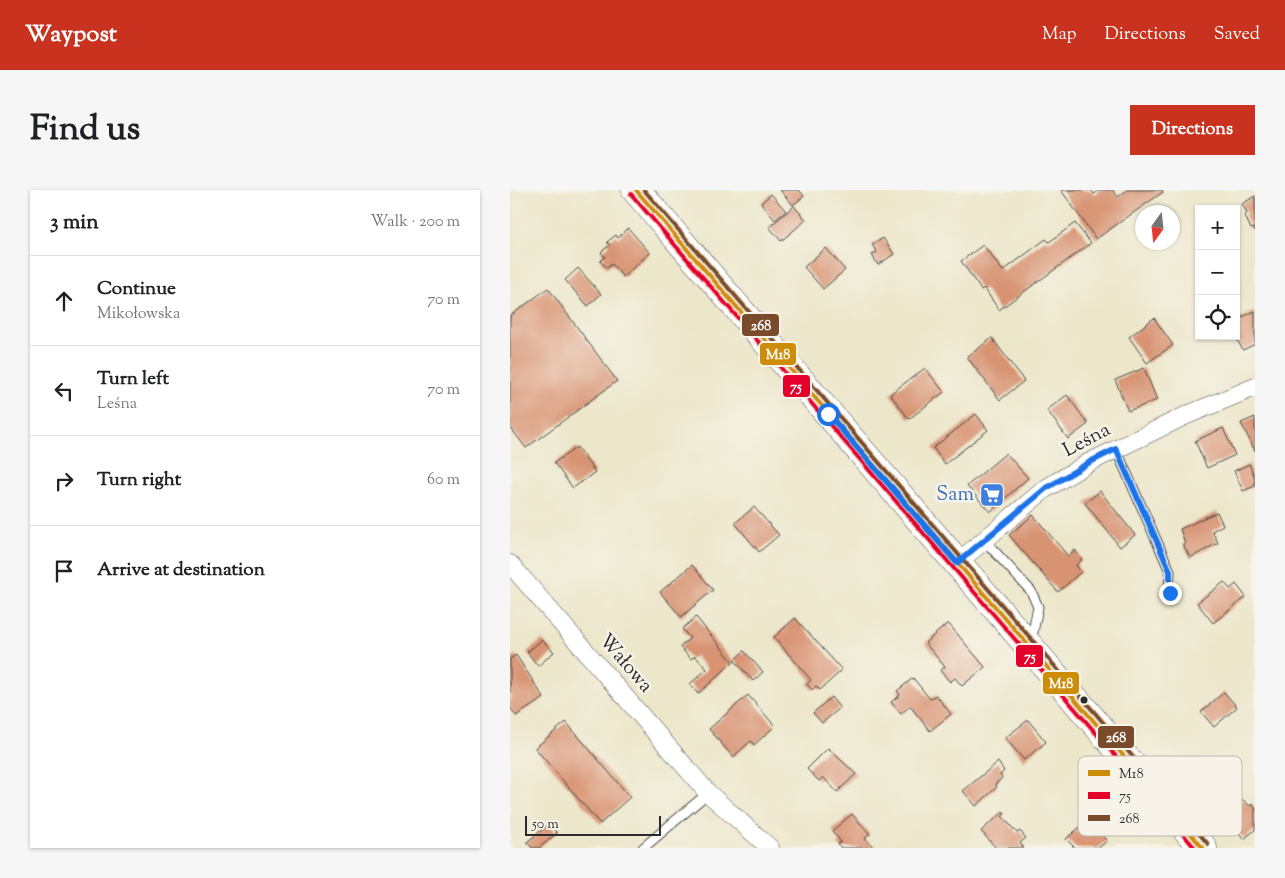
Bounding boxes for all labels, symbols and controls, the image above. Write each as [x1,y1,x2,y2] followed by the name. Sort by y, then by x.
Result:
[25,18,117,52] text: Waypost
[1042,22,1077,48] text: Map
[1105,22,1186,48] text: Directions
[1214,22,1260,48] text: Saved
[30,105,140,156] text: Find us
[1130,105,1255,155] button: Directions
[1135,205,1180,250] north arrow
[1195,205,1240,340] map controls
[1195,205,1240,250] button: +
[50,208,99,238] text: 3 min
[371,211,460,234] text: Walk · 200 m
[1195,250,1240,295] button: −
[97,276,176,303] text: Continue
[50,287,78,315] icon: ahead
[427,289,460,312] text: 70 m
[1195,295,1240,340] button: locate
[97,303,180,326] text: Mikołowska
[741,313,780,337] line badge: 268
[751,317,771,337] text: 268
[759,342,797,366] line badge: M18
[766,346,790,366] text: M18
[97,366,169,393] text: Turn left
[782,374,811,398] line badge: 75
[50,377,78,405] icon: left
[790,378,802,398] text: 75
[427,379,460,402] text: 70 m
[97,393,137,416] text: Leśna
[817,403,840,426] route start
[1058,416,1116,466] street label: Leśna
[50,467,78,495] icon: right
[97,467,181,494] text: Turn right
[427,469,460,492] text: 60 m
[936,481,974,510] place label: Sam
[979,482,1005,508] supermarket icon: Sam
[50,557,78,585] icon: arrive
[97,557,265,584] text: Arrive at destination
[1159,582,1182,605] route end
[591,628,659,700] street label: Wałowa
[1015,644,1044,668] line badge: 75
[1024,648,1036,668] text: 75
[1042,671,1080,695] line badge: M18
[1049,675,1073,695] text: M18
[1079,695,1089,705] unlabelled marker
[1097,725,1135,749] line badge: 268
[1106,729,1126,749] text: 268
[1078,756,1242,836] legend
[1119,765,1144,785] text: M18
[1119,787,1131,807] text: 75
[1119,810,1140,830] text: 268
[525,813,661,836] scale bar
[532,815,559,835] text: 50 m

